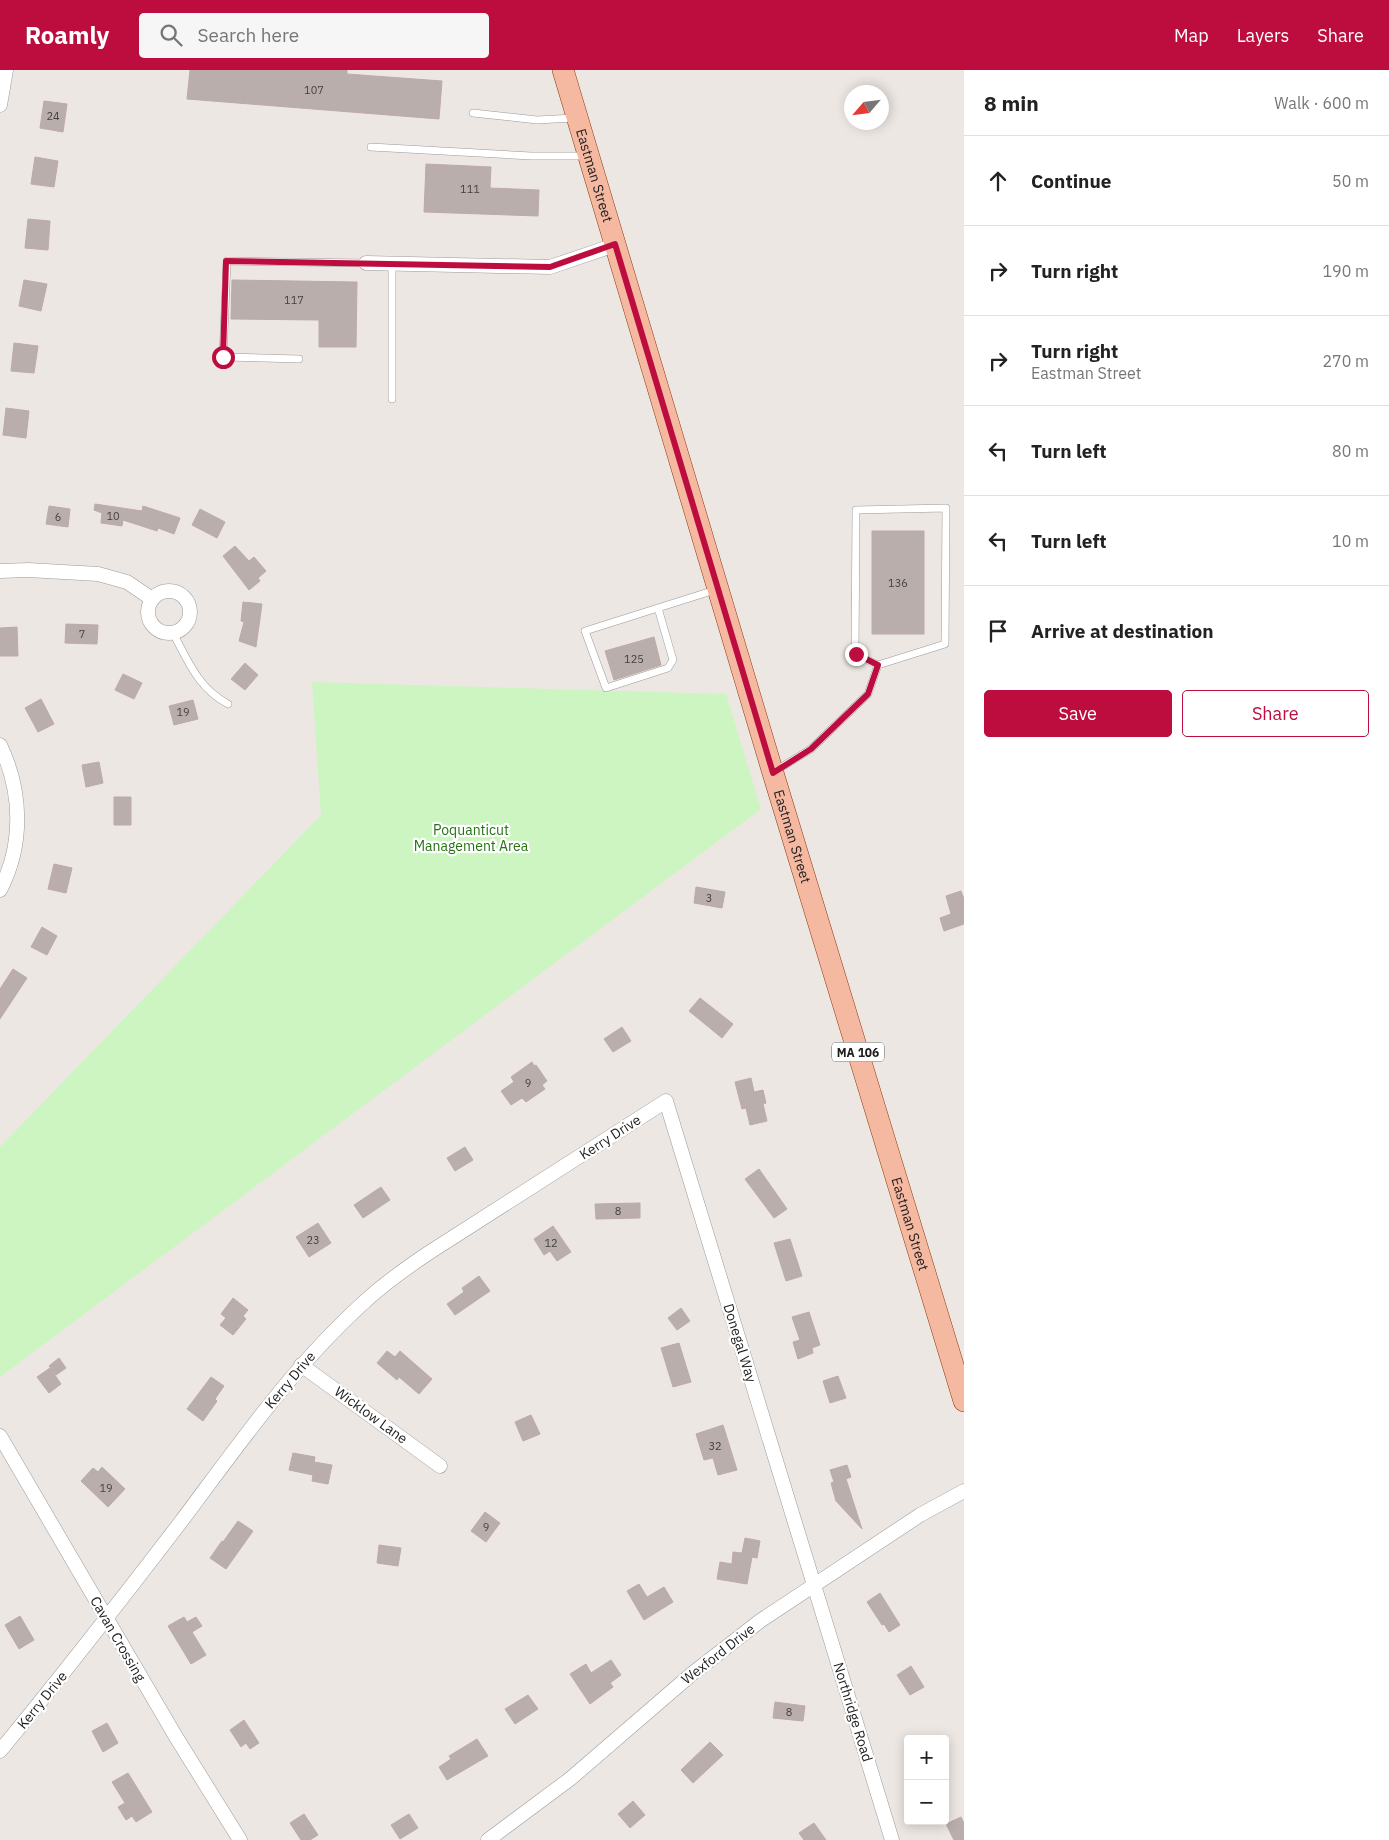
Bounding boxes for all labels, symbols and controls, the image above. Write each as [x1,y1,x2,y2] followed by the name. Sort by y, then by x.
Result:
[139,13,489,58] search box
[25,19,109,51] text: Roamly
[157,21,185,49] icon: search
[197,23,299,47] text: Search here
[1174,24,1209,47] text: Map
[1237,24,1289,47] text: Layers
[1317,24,1364,47] text: Share
[304,83,324,97] house number: 107
[844,85,889,130] north arrow
[984,89,1039,117] text: 8 min
[1274,93,1369,113] text: Walk · 600 m
[46,109,60,123] house number: 24
[572,126,617,224] street label: Eastman Street
[984,167,1012,195] icon: ahead
[1031,169,1111,193] text: Continue
[1332,171,1369,191] text: 50 m
[460,182,480,196] house number: 111
[984,257,1012,285] icon: right
[1031,259,1118,283] text: Turn right
[1322,261,1369,281] text: 190 m
[284,293,304,307] house number: 117
[1031,339,1118,363] text: Turn right
[212,346,235,369] route start
[984,347,1012,375] icon: right
[1322,351,1369,371] text: 270 m
[1031,363,1141,383] text: Eastman Street
[984,437,1012,465] icon: left
[1031,439,1107,463] text: Turn left
[1332,441,1369,461] text: 80 m
[106,509,120,523] house number: 10
[55,510,61,524] house number: 6
[984,527,1012,555] icon: left
[1031,529,1107,553] text: Turn left
[1332,531,1369,551] text: 10 m
[888,576,908,590] house number: 136
[984,617,1012,645] icon: arrive
[1031,619,1214,643] text: Arrive at destination
[79,627,85,641] house number: 7
[845,643,868,666] route end
[624,652,644,666] house number: 125
[984,690,1172,737] button: Save
[1182,690,1369,737] button: Share
[176,705,190,719] house number: 19
[770,788,815,885] street label: Eastman Street
[414,821,529,855] park label: Poquanticut Management Area
[706,891,712,905] house number: 3
[832,1042,884,1062] road number: MA 106
[525,1076,531,1090] house number: 9
[576,1110,644,1163] street label: Kerry Drive
[887,1175,933,1273] street label: Eastman Street
[615,1204,621,1218] house number: 8
[306,1233,320,1247] house number: 23
[544,1236,558,1250] house number: 12
[719,1301,761,1385] street label: Donegal Way
[261,1347,319,1412] street label: Kerry Drive
[331,1382,411,1448] street label: Wicklow Lane
[708,1439,722,1453] house number: 32
[99,1481,113,1495] house number: 19
[483,1520,489,1534] house number: 9
[86,1593,150,1685] street label: Cavan Crossing
[678,1620,759,1688] street label: Wexford Drive
[829,1660,877,1764] street label: Northridge Road
[13,1667,71,1733] street label: Kerry Drive
[786,1705,792,1719] house number: 8
[904,1735,949,1825] map controls
[904,1735,949,1780] button: +
[904,1780,949,1825] button: −

